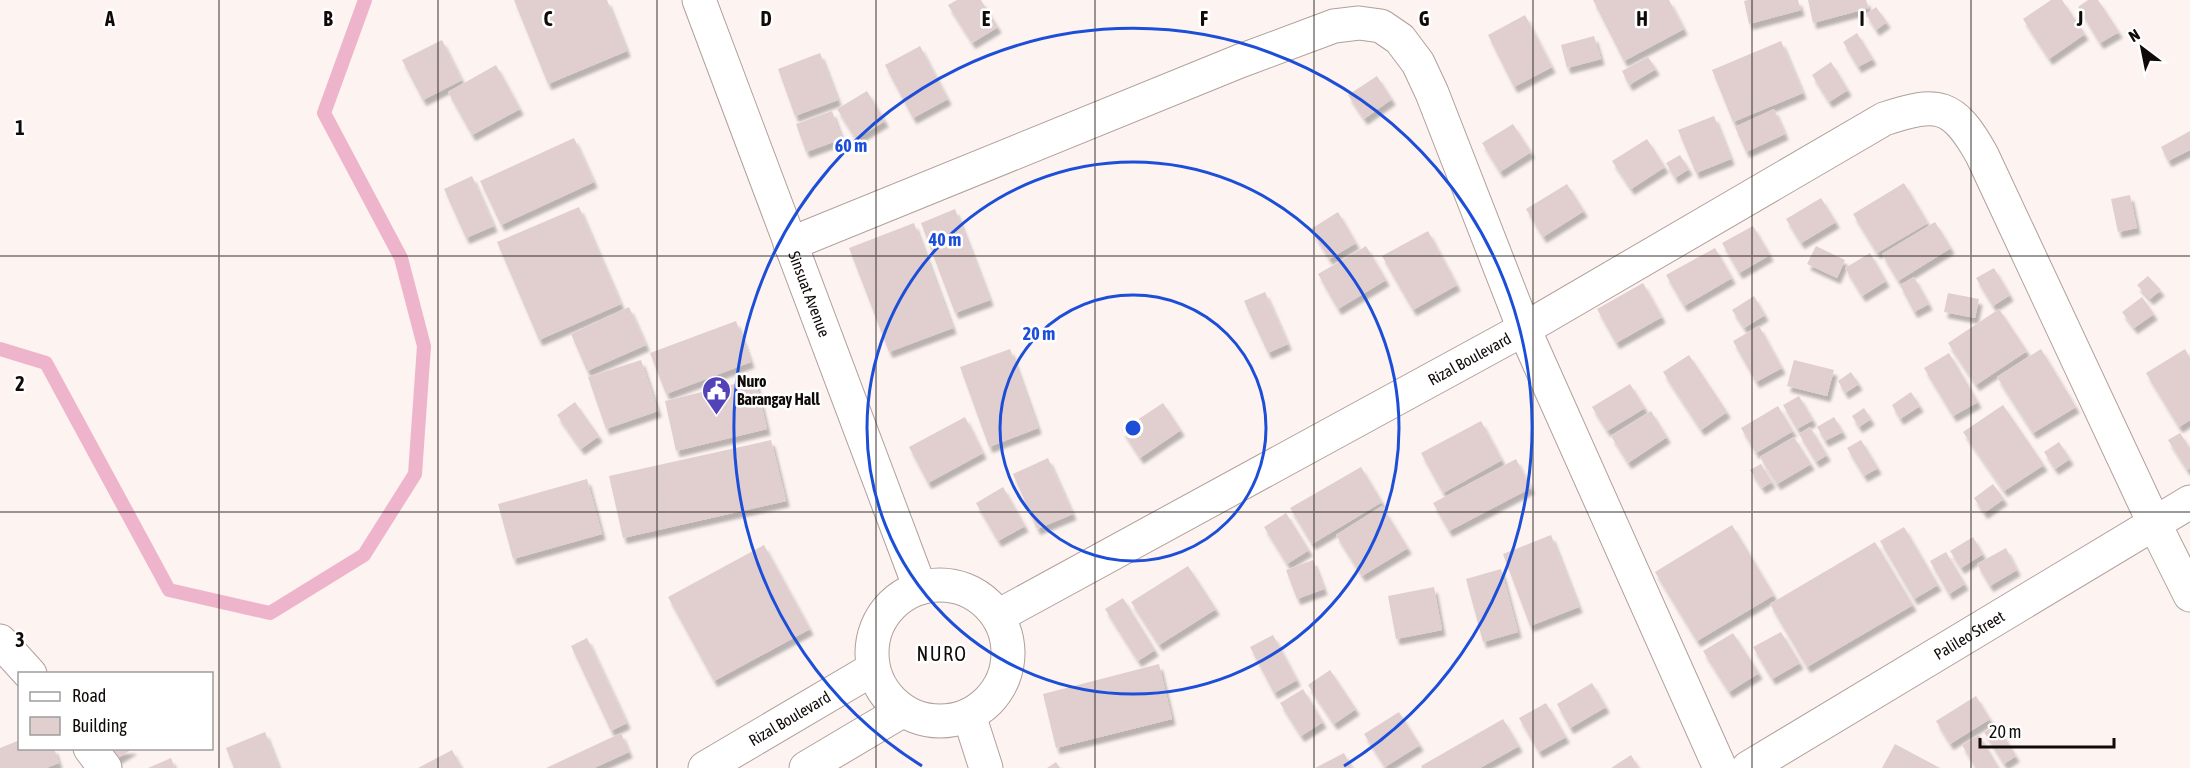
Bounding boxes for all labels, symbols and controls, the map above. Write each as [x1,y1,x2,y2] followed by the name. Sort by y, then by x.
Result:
[104,7,115,30] text: A
[323,7,333,30] text: B
[544,7,553,30] text: C
[760,7,772,30] text: D
[982,7,991,30] text: E
[1200,7,1208,30] text: F
[1419,7,1430,30] text: G
[1636,7,1648,30] text: H
[1859,7,1865,30] text: I
[2076,7,2083,30] text: J
[2112,18,2172,78] north arrow
[2125,25,2143,45] text: N
[15,116,25,139] text: 1
[835,135,867,156] text: 60 m
[928,229,961,250] text: 40 m
[785,249,834,339] street label: Sinsuat Avenue
[1023,323,1055,344] text: 20 m
[1425,329,1514,389] street label: Rizal Boulevard
[15,372,25,395] text: 2
[737,372,820,408] place label: Nuro Barangay Hall
[700,374,732,416] public building icon: Nuro Barangay Hall
[1123,418,1143,438] centre of rings
[1931,607,2008,663] street label: Palileo Street
[15,628,25,651] text: 3
[916,642,968,665] district label: NURO
[18,672,213,750] legend
[72,685,106,706] text: Road
[745,687,833,749] street label: Rizal Boulevard
[1980,711,2114,749] scale bar
[72,715,127,736] text: Building
[1989,721,2021,742] text: 20 m

